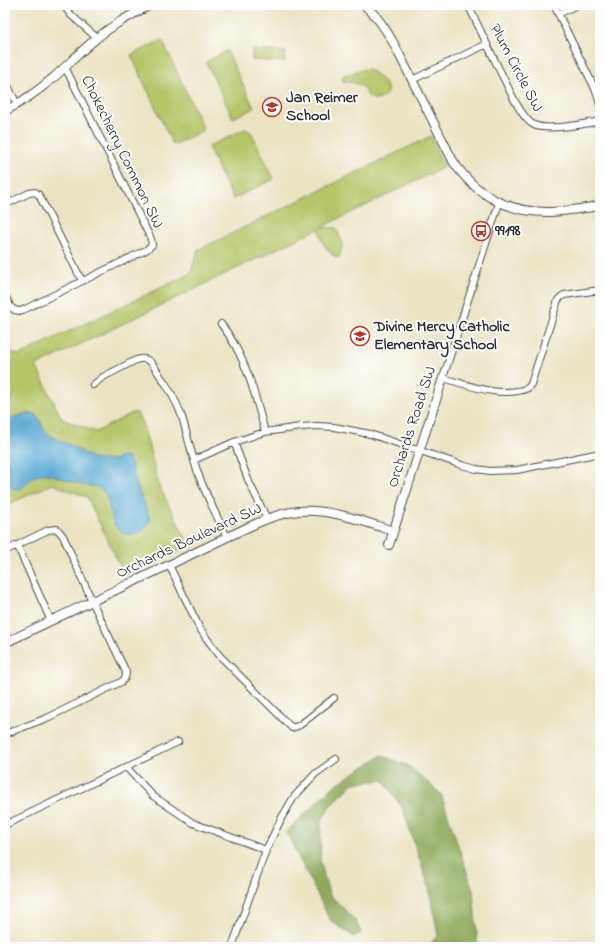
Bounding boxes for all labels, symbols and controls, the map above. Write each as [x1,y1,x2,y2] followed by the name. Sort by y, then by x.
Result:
[483,20,549,116] street label: Plum Circle SW
[74,71,170,233] street label: Chokecherry Common SW
[286,86,359,128] place label: Jan Reimer School
[261,96,283,118] school or university icon: Jan Reimer School
[494,219,521,243] place label: 99198
[470,220,492,242] bus stop icon: 99198
[373,315,510,358] place label: Divine Mercy Catholic Elementary School
[349,325,371,347] school or university icon: Divine Mercy Catholic Elementary School
[381,363,443,491] street label: Orchards Road SW
[112,497,266,585] street label: Orchards Boulevard SW

